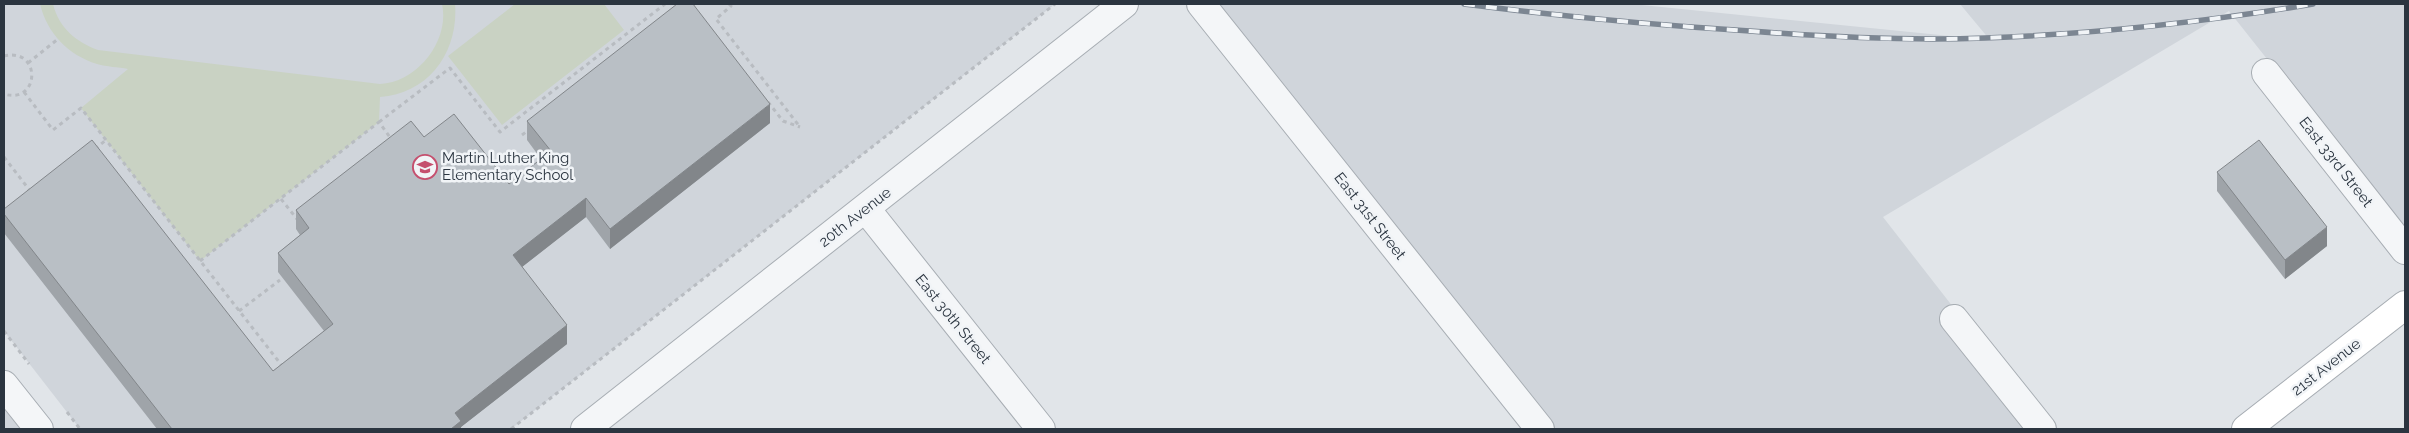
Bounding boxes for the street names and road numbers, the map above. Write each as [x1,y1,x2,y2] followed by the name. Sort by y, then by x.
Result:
[2295,113,2377,211] street label: East 33rd Street
[1330,169,1410,263] street label: East 31st Street
[815,183,895,251] street label: 20th Avenue
[911,271,995,367] street label: East 30th Street
[2288,334,2364,399] street label: 21st Avenue

